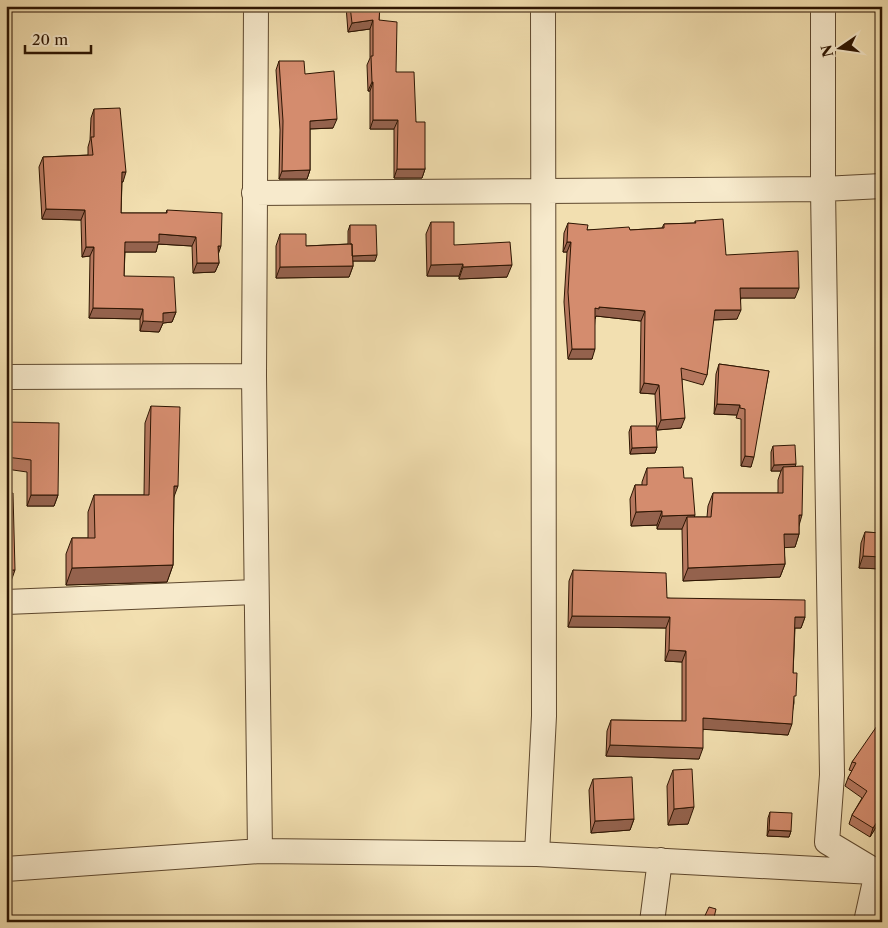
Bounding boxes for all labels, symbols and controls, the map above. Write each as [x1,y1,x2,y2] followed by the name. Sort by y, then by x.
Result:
[25,22,91,54] scale bar
[816,22,866,72] north arrow
[32,30,68,49] text: 20 m
[817,43,837,59] text: N

